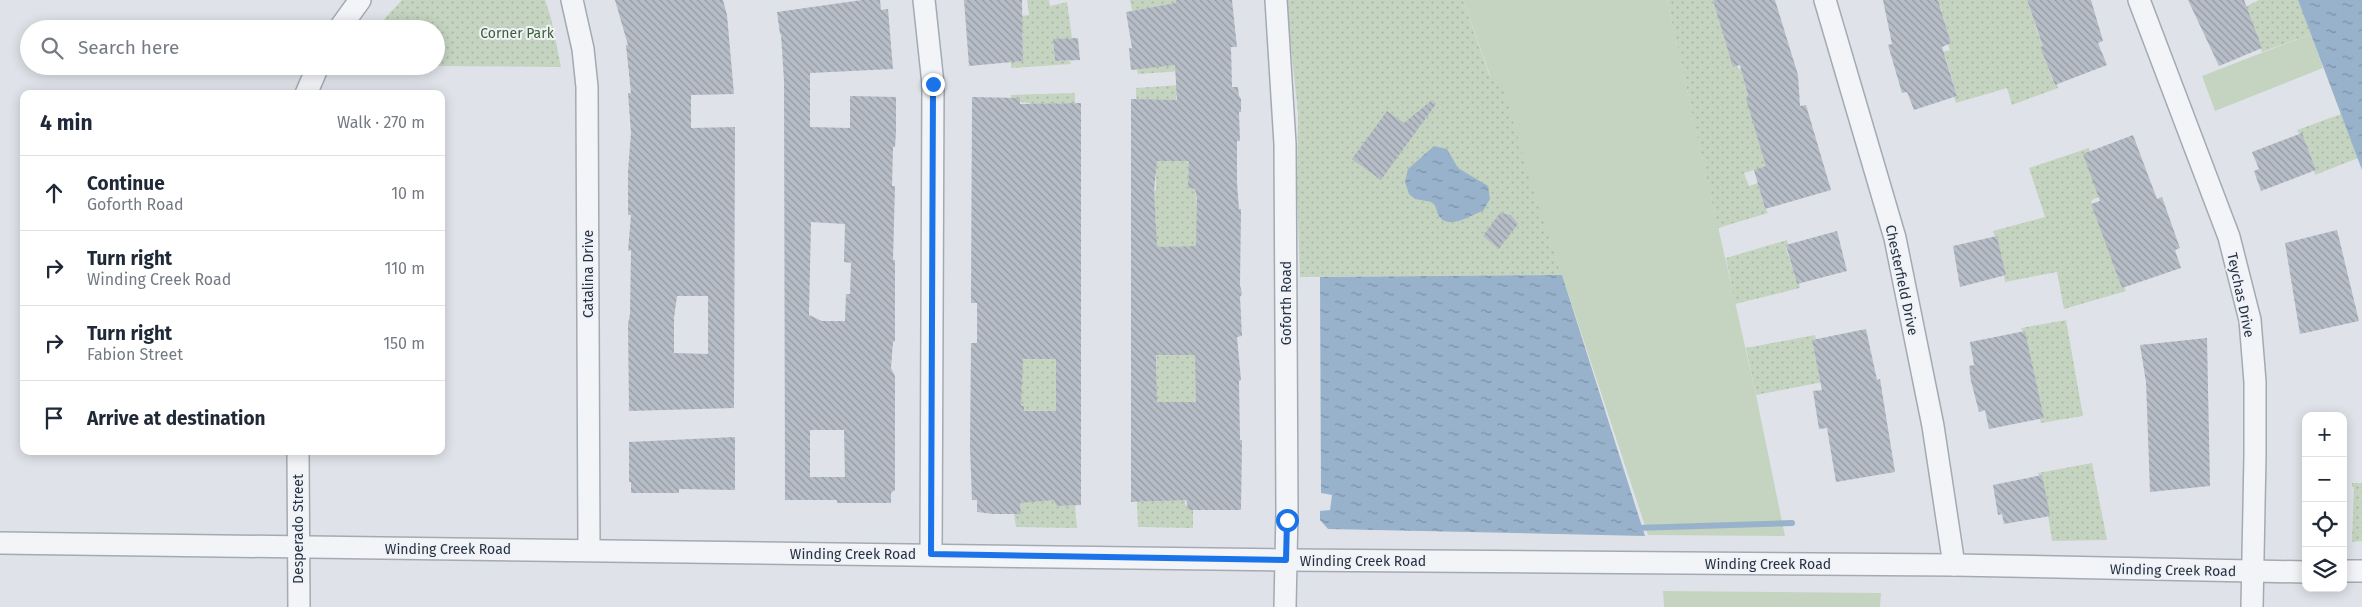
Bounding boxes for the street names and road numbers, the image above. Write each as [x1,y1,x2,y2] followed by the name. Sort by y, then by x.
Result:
[1881,223,1922,337] street label: Chesterfield Drive
[580,230,597,318] street label: Catalina Drive
[2223,251,2258,339] street label: Teychas Drive
[1278,261,1295,345] street label: Goforth Road
[290,473,307,584] street label: Desperado Street
[385,541,511,558] street label: Winding Creek Road
[790,546,916,563] street label: Winding Creek Road
[1300,553,1426,570] street label: Winding Creek Road
[1705,556,1831,573] street label: Winding Creek Road
[2110,561,2236,580] street label: Winding Creek Road

